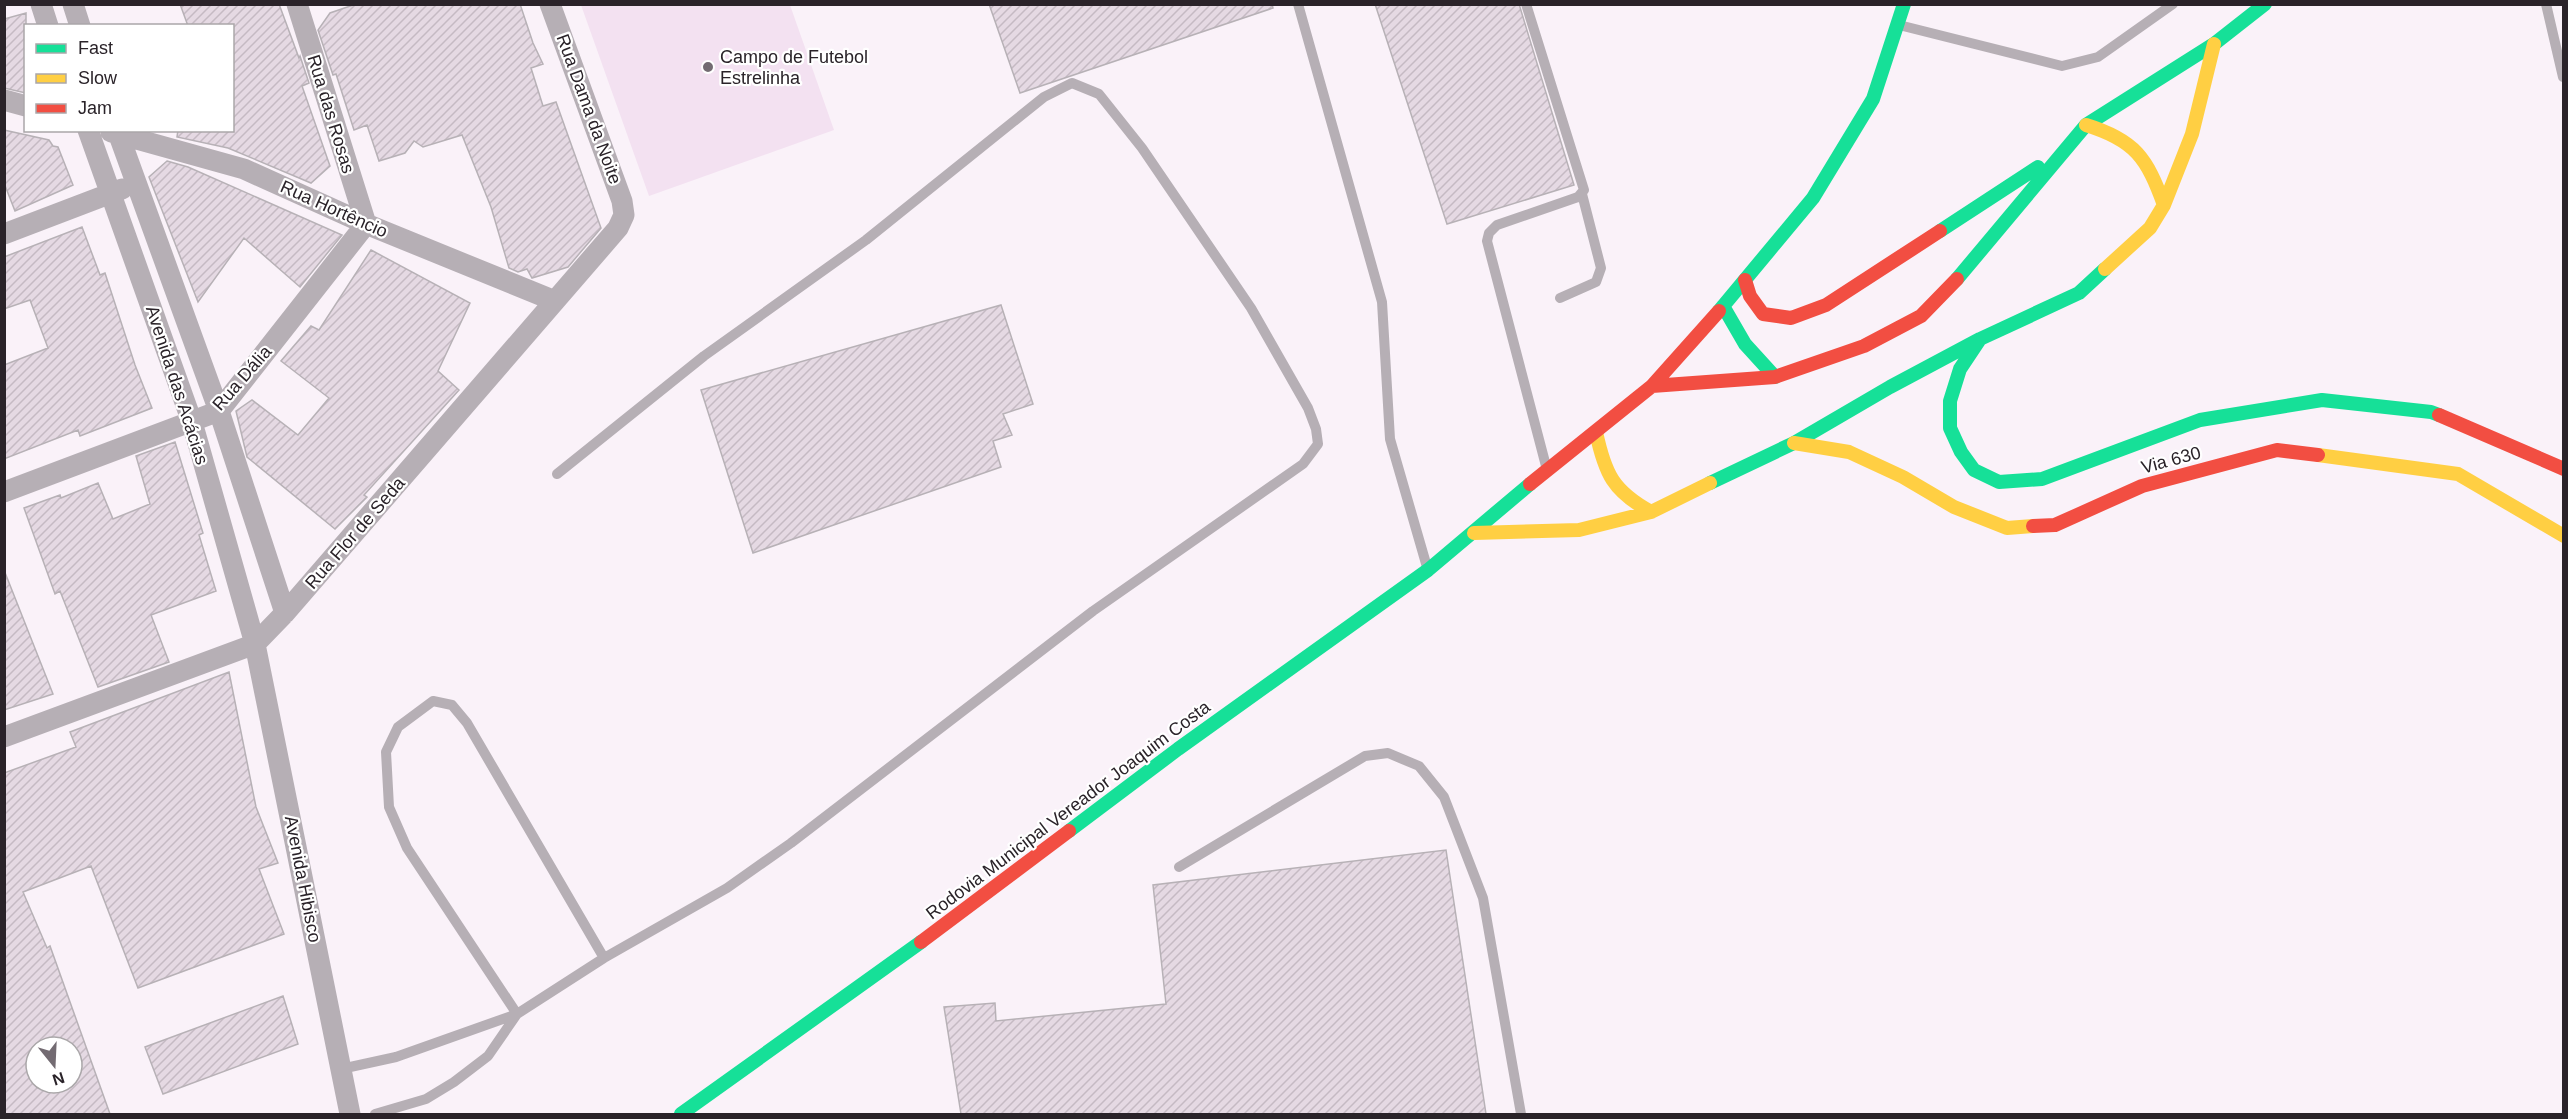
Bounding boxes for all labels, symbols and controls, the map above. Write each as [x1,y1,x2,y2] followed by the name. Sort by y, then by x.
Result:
[24,24,234,132] legend
[553,31,625,187] street label: Rua Dama da Noite
[78,38,113,58] text: Fast
[720,47,868,88] place label: Campo de Futebol Estrelinha
[303,52,359,176] street label: Rua das Rosas
[701,60,715,74] marker: Campo de Futebol Estrelinha
[78,68,118,88] text: Slow
[78,98,112,118] text: Jam
[277,176,391,242] street label: Rua Hortêncio
[142,303,212,467] street label: Avenida das Acácias
[209,341,276,414] street label: Rua Dália
[2139,442,2203,478] street label: Via 630
[301,472,409,593] street label: Rua Flor de Seda
[922,696,1215,923] street label: Rodovia Municipal Vereador Joaquim Costa
[281,814,325,944] street label: Avenida Hibisco
[24,1035,84,1095] north arrow
[50,1069,67,1089] text: N

